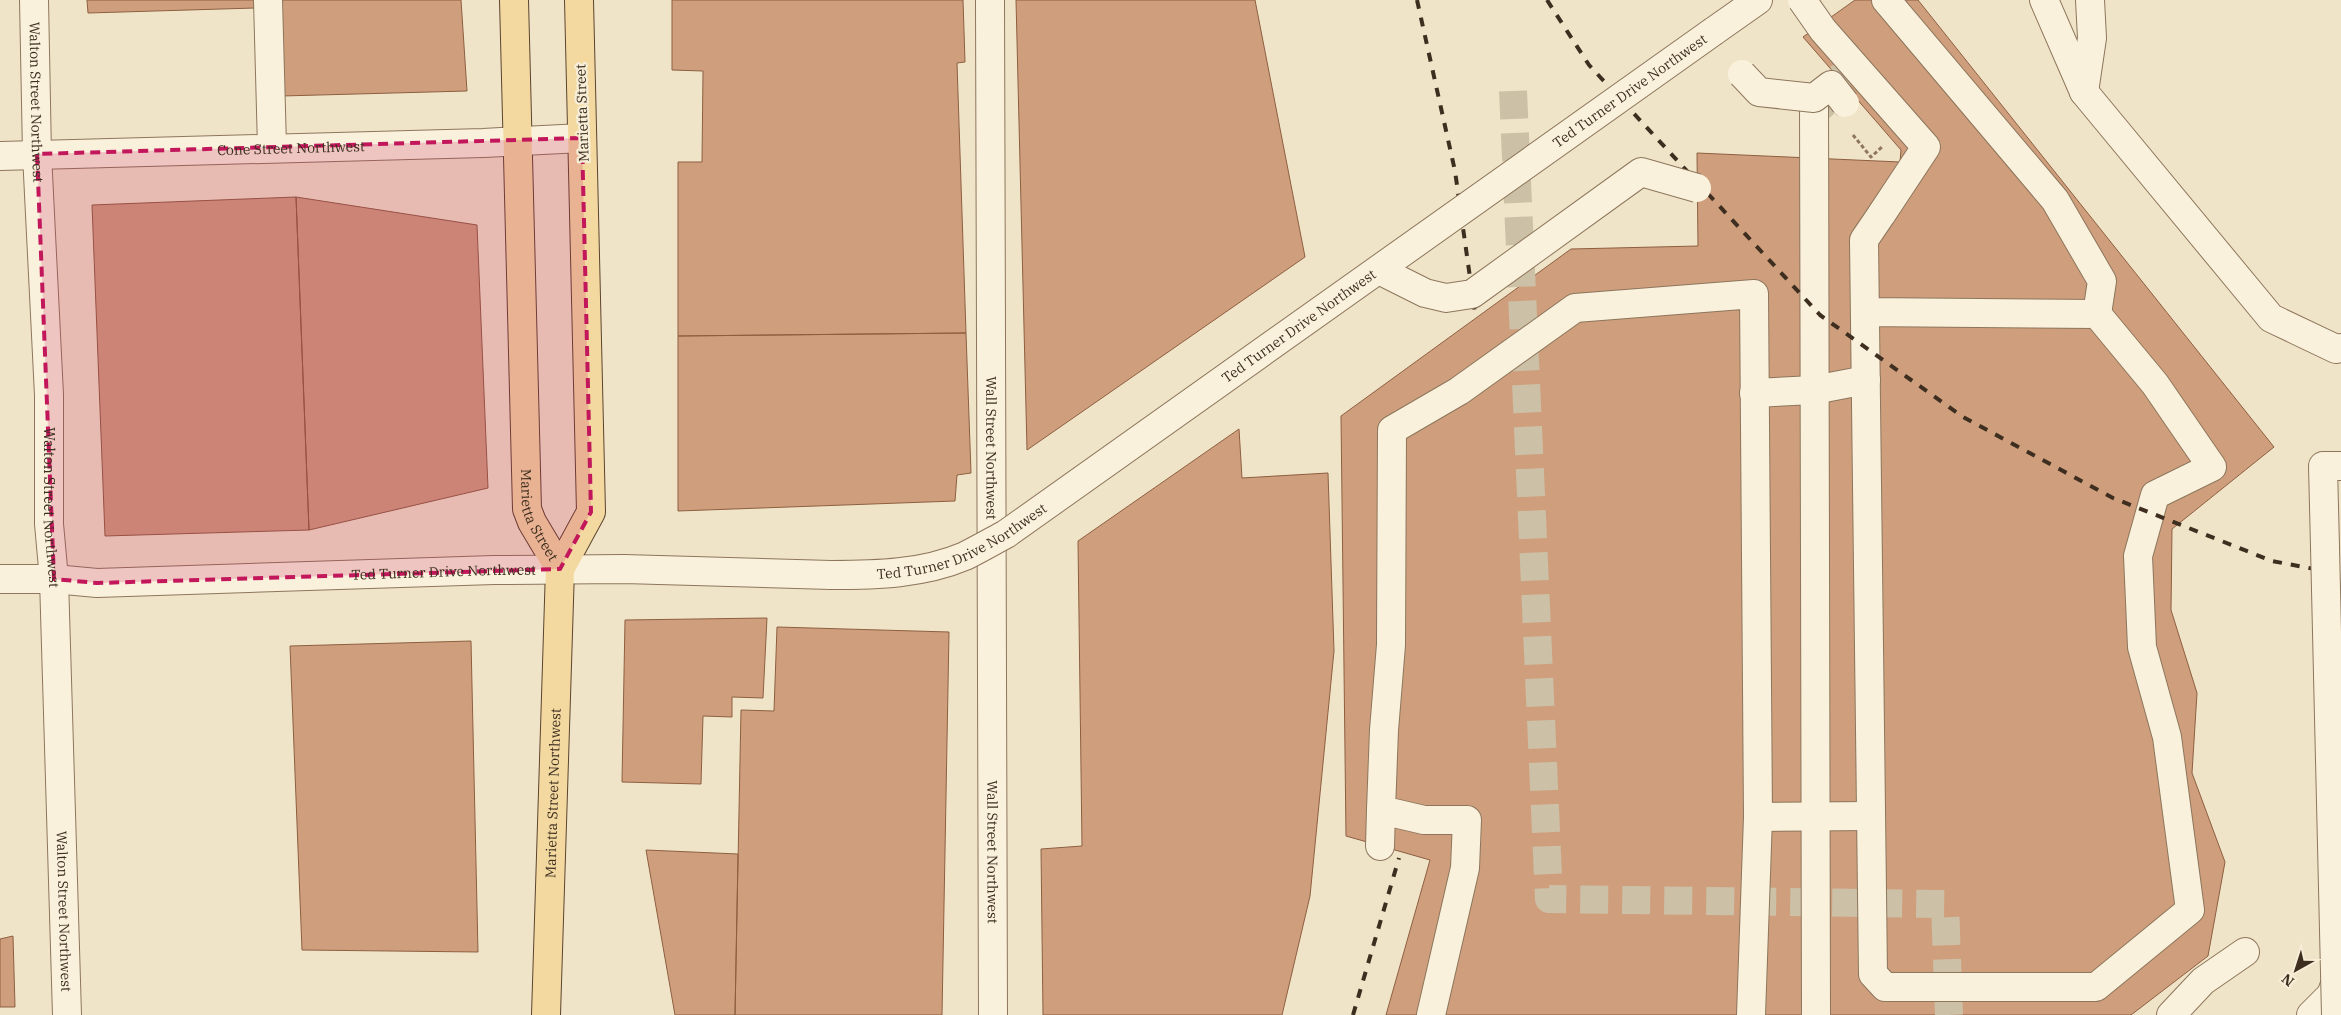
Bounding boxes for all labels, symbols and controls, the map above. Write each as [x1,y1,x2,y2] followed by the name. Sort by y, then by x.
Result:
[25,21,47,183] street label: Walton Street Northwest
[1549,30,1710,152] street label: Ted Turner Drive Northwest
[571,64,593,162] street label: Marietta Street
[217,137,365,159] street label: Cone Street Northwest
[1218,265,1379,387] street label: Ted Turner Drive Northwest
[982,376,1001,520] street label: Wall Street Northwest
[40,427,63,588] street label: Walton Street Northwest
[517,469,562,564] street label: Marietta Street
[876,499,1050,583] street label: Ted Turner Drive Northwest
[351,561,536,584] street label: Ted Turner Drive Northwest
[541,708,565,878] street label: Marietta Street Northwest
[983,780,1002,924] street label: Wall Street Northwest
[53,831,75,992] street label: Walton Street Northwest
[2271,945,2321,995] north arrow
[2278,970,2298,991] text: N

